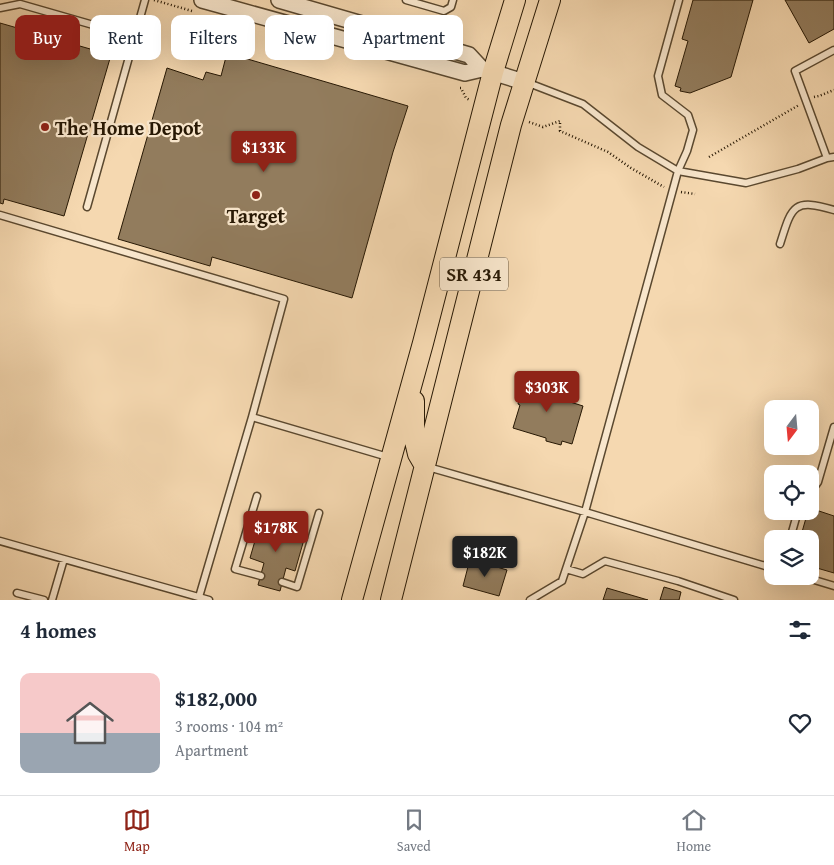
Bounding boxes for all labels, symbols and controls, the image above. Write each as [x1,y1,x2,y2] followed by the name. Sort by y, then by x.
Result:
[15,15,80,60] chip: Buy
[90,15,161,60] chip: Rent
[171,15,255,60] chip: Filters
[265,15,334,60] chip: New
[344,15,463,60] chip: Apartment
[55,113,202,142] place label: The Home Depot
[39,121,51,133] marker: The Home Depot
[229,130,299,173] pin: $133K
[242,135,286,159] text: $133K
[250,189,262,201] marker: Target
[227,201,286,230] place label: Target
[440,258,508,290] road number: SR 434
[512,370,582,413] pin: $303K
[525,375,569,399] text: $303K
[764,400,819,455] north arrow
[764,400,819,585] map controls
[764,465,819,520] button: locate
[241,510,311,553] pin: $178K
[254,515,298,539] text: $178K
[764,530,819,585] button: layers
[450,536,520,578] pin: $182K
[463,540,507,564] text: $182K
[20,615,96,646] text: 4 homes
[786,616,814,644] icon: filters
[175,683,257,714] text: $182,000
[60,693,120,753] icon: home
[786,709,814,737] icon: heart
[175,714,283,738] text: 3 rooms · 104 m²
[175,738,248,762] text: Apartment
[123,806,151,856] tab: Map
[397,806,431,856] tab: Saved
[677,806,711,856] tab: Home

